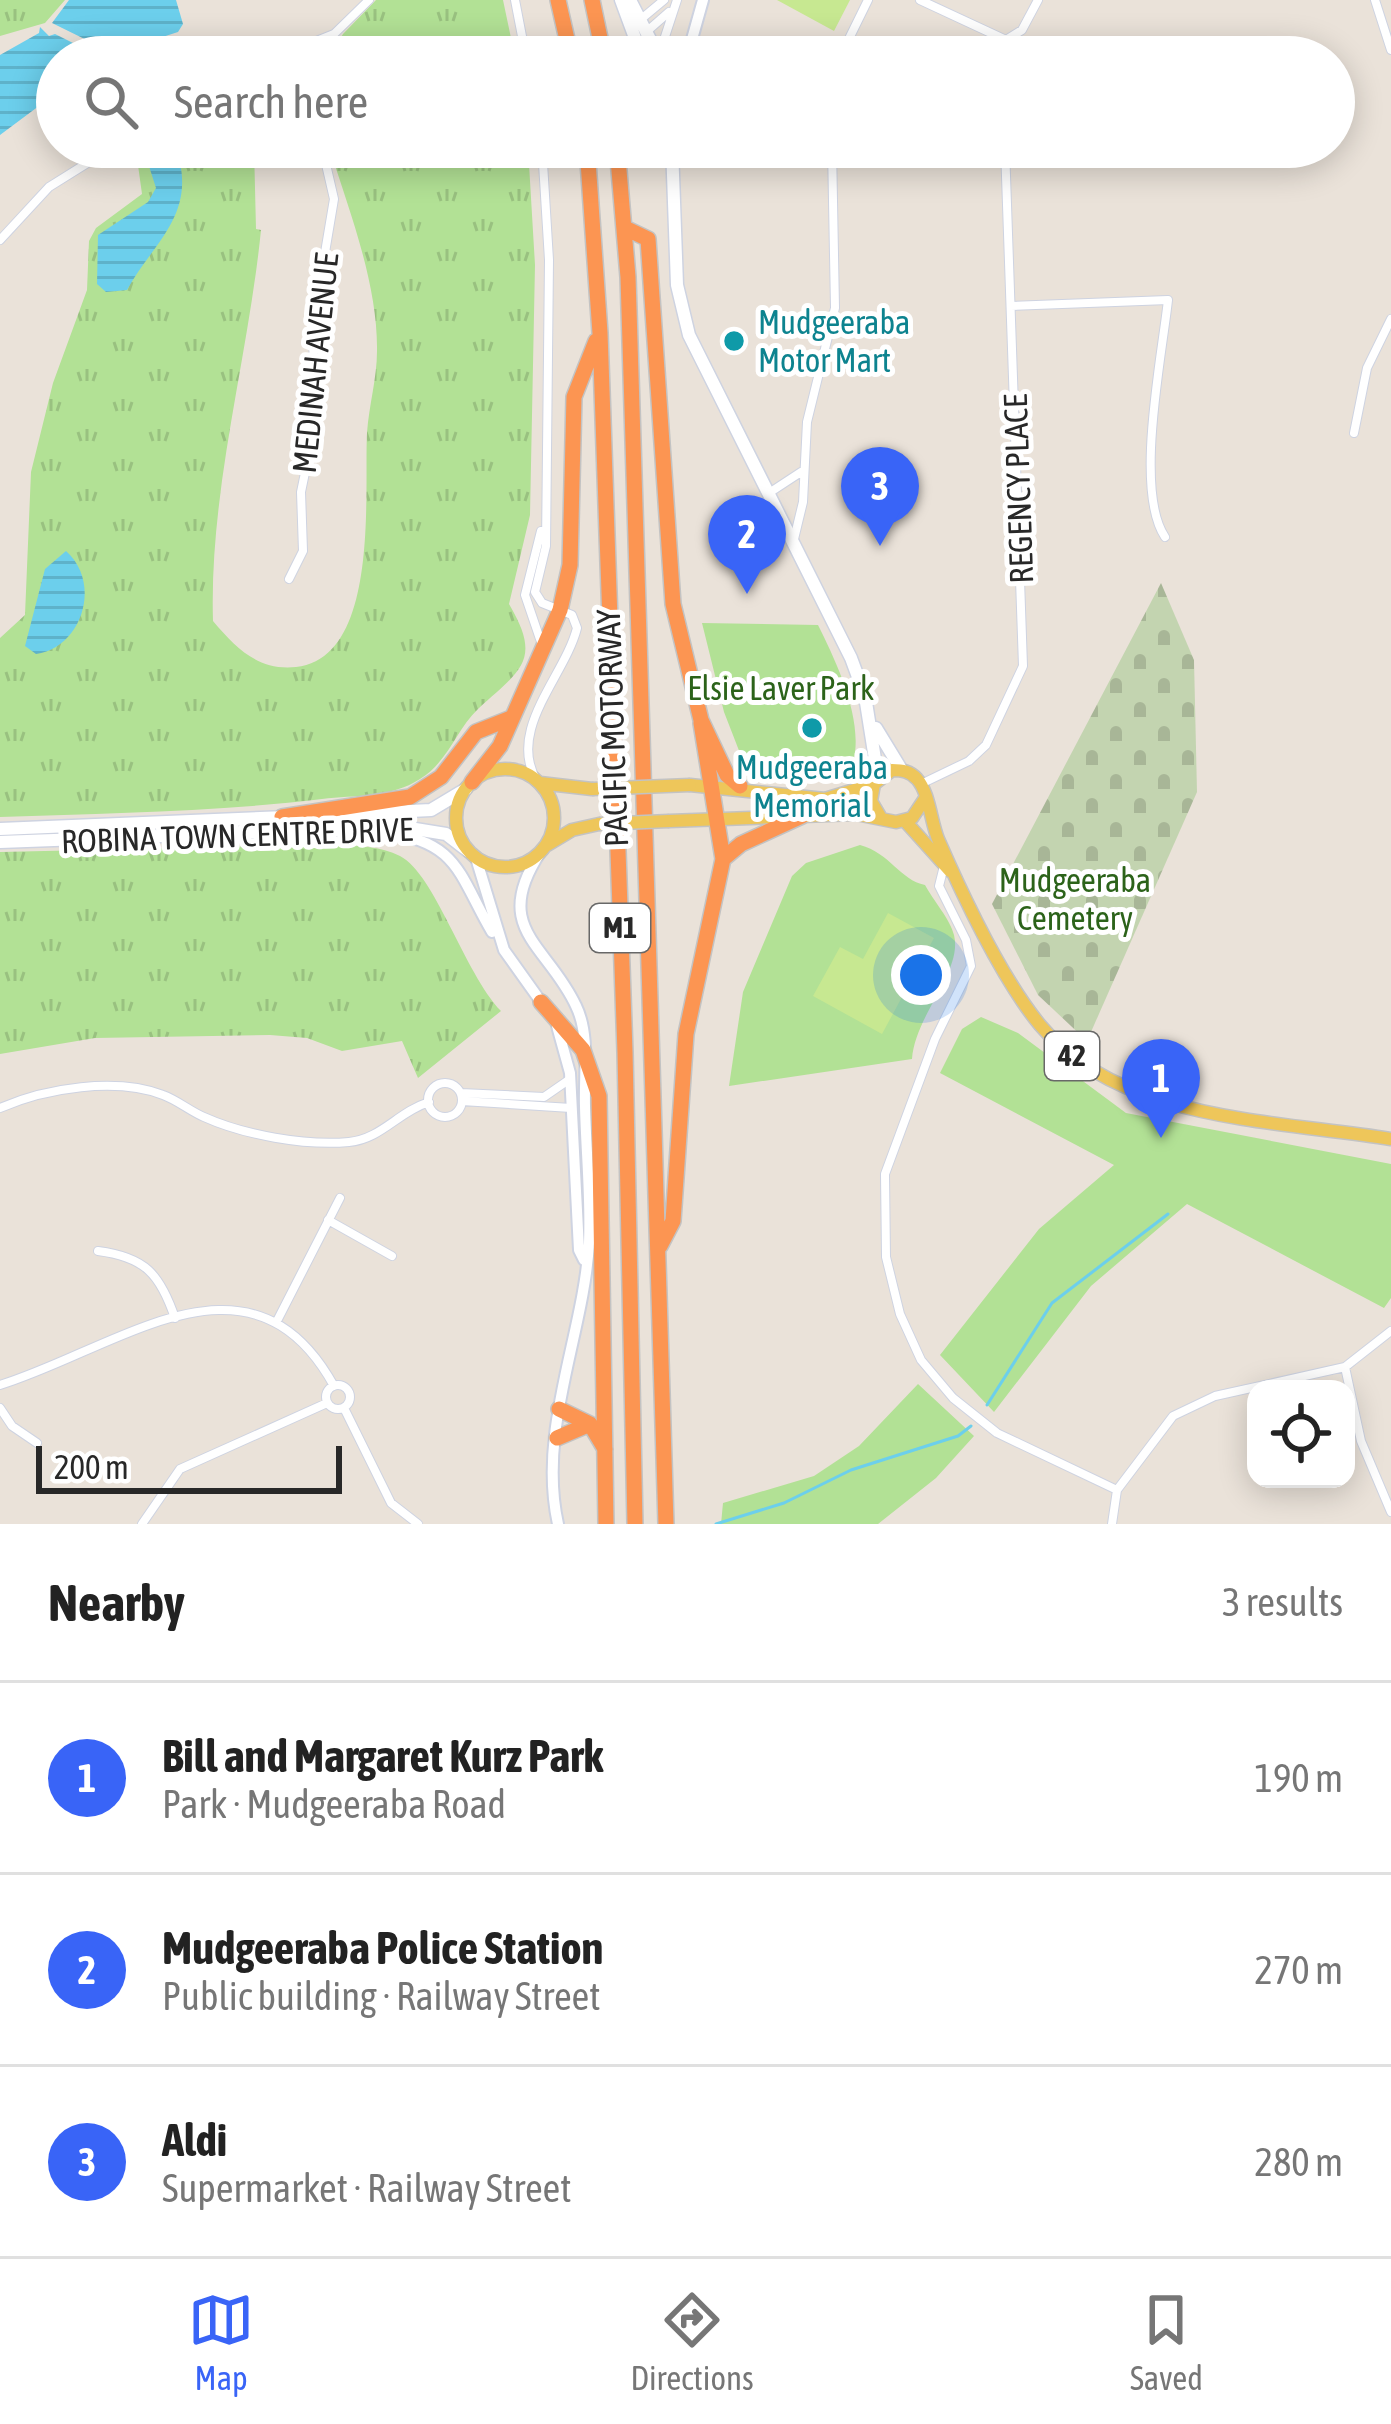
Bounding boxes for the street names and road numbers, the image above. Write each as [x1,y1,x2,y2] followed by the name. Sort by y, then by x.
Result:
[285,251,345,475] street label: MEDINAH AVENUE
[996,394,1040,584] street label: REGENCY PLACE
[589,608,635,848] street label: PACIFIC MOTORWAY
[60,810,414,860] street label: ROBINA TOWN CENTRE DRIVE
[590,904,650,952] road number: M1
[1045,1032,1099,1080] road number: 42

